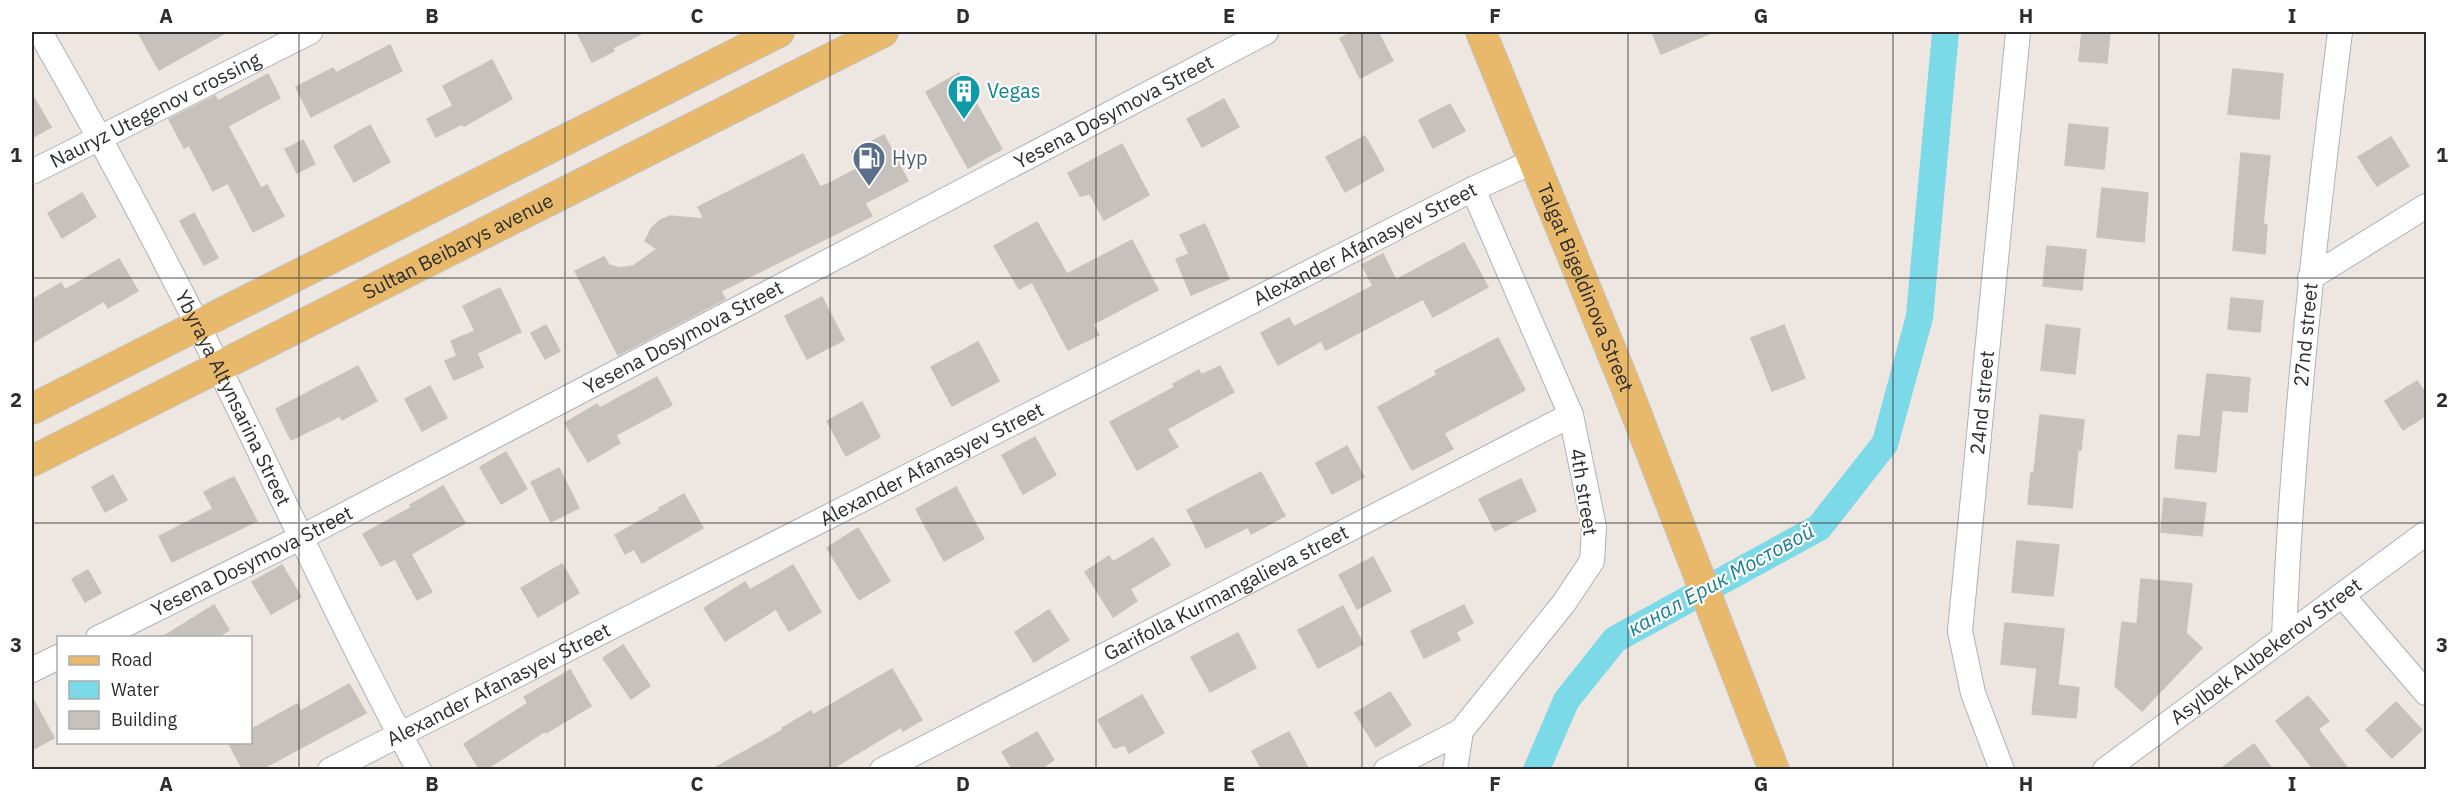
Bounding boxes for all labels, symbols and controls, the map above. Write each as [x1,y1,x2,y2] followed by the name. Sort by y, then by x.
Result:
[159,2,173,29] text: A
[425,2,439,29] text: B
[690,2,704,29] text: C
[956,2,970,29] text: D
[1223,2,1235,29] text: E
[1489,2,1501,29] text: F
[1754,2,1768,29] text: G
[2019,2,2033,29] text: H
[2288,2,2296,29] text: I
[45,45,265,174] street label: Nauryz Utegenov crossing
[1009,48,1218,175] street label: Yesena Dosymova Street
[946,73,982,120] building icon: Vegas
[987,77,1040,104] place label: Vegas
[851,140,887,187] fuel station icon: Нур
[10,141,22,168] text: 1
[2436,141,2448,168] text: 1
[892,144,928,171] place label: Нур
[1248,175,1481,312] street label: Alexander Afanasyev Street
[1531,179,1641,396] street label: Talgat Bigeldinova Street
[358,186,558,305] street label: Sultan Beibarys avenue
[578,273,788,400] street label: Yesena Dosymova Street
[2287,281,2324,388] street label: 27nd street
[169,285,298,510] street label: Ybyraya Altynsarina Street
[1963,349,2000,456] street label: 24nd street
[10,386,22,413] text: 2
[2436,386,2448,413] text: 2
[815,396,1048,532] street label: Alexander Afanasyev Street
[1564,446,1605,537] street label: 4th street
[146,499,357,623] street label: Yesena Dosymova Street
[1622,516,1819,642] water label: канал Ерик Мостовой
[1099,518,1353,667] street label: Garifolla Kurmangalieva street
[2165,571,2367,730] street label: Asylbek Aubekerov Street
[382,616,615,752] street label: Alexander Afanasyev Street
[10,631,22,658] text: 3
[2436,631,2448,658] text: 3
[57,636,252,744] legend
[111,648,152,671] text: Road
[111,678,160,701] text: Water
[111,708,178,731] text: Building
[159,770,173,797] text: A
[425,770,439,797] text: B
[690,770,704,797] text: C
[956,770,970,797] text: D
[1223,770,1235,797] text: E
[1489,770,1501,797] text: F
[1754,770,1768,797] text: G
[2019,770,2033,797] text: H
[2288,770,2296,797] text: I

